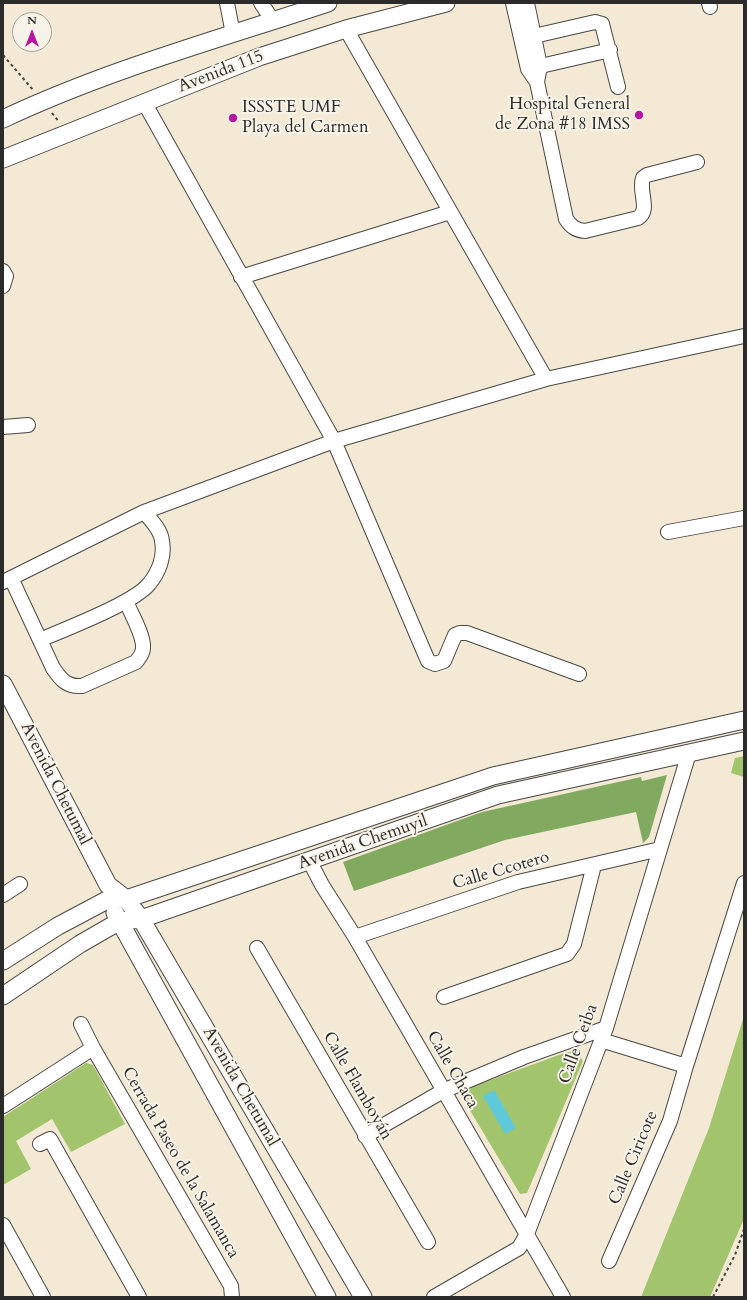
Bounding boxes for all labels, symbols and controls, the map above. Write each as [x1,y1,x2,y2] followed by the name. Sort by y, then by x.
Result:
[12,12,52,52] north arrow
[27,13,37,28] text: N
[175,46,267,98] street label: Avenida 115
[495,95,630,135] place label: Hospital General de Zona #18 IMSS
[242,98,369,138] place label: ISSSTE UMF Playa del Carmen
[633,109,645,121] marker: Hospital General de Zona #18 IMSS
[227,112,239,124] marker: ISSSTE UMF Playa del Carmen
[15,719,95,849] street label: Avenida Chetumal
[296,811,430,875] street label: Avenida Chemuyil
[450,847,552,895] street label: Calle Ccotero
[555,1001,603,1087] street label: Calle Ceiba
[198,1024,282,1150] street label: Avenida Chetumal
[318,1028,396,1144] street label: Calle Flamboyán
[422,1028,482,1112] street label: Calle Chaca
[117,1064,243,1262] street label: Cerrada Paseo de la Salamanca
[605,1108,663,1208] street label: Calle Ciricote

